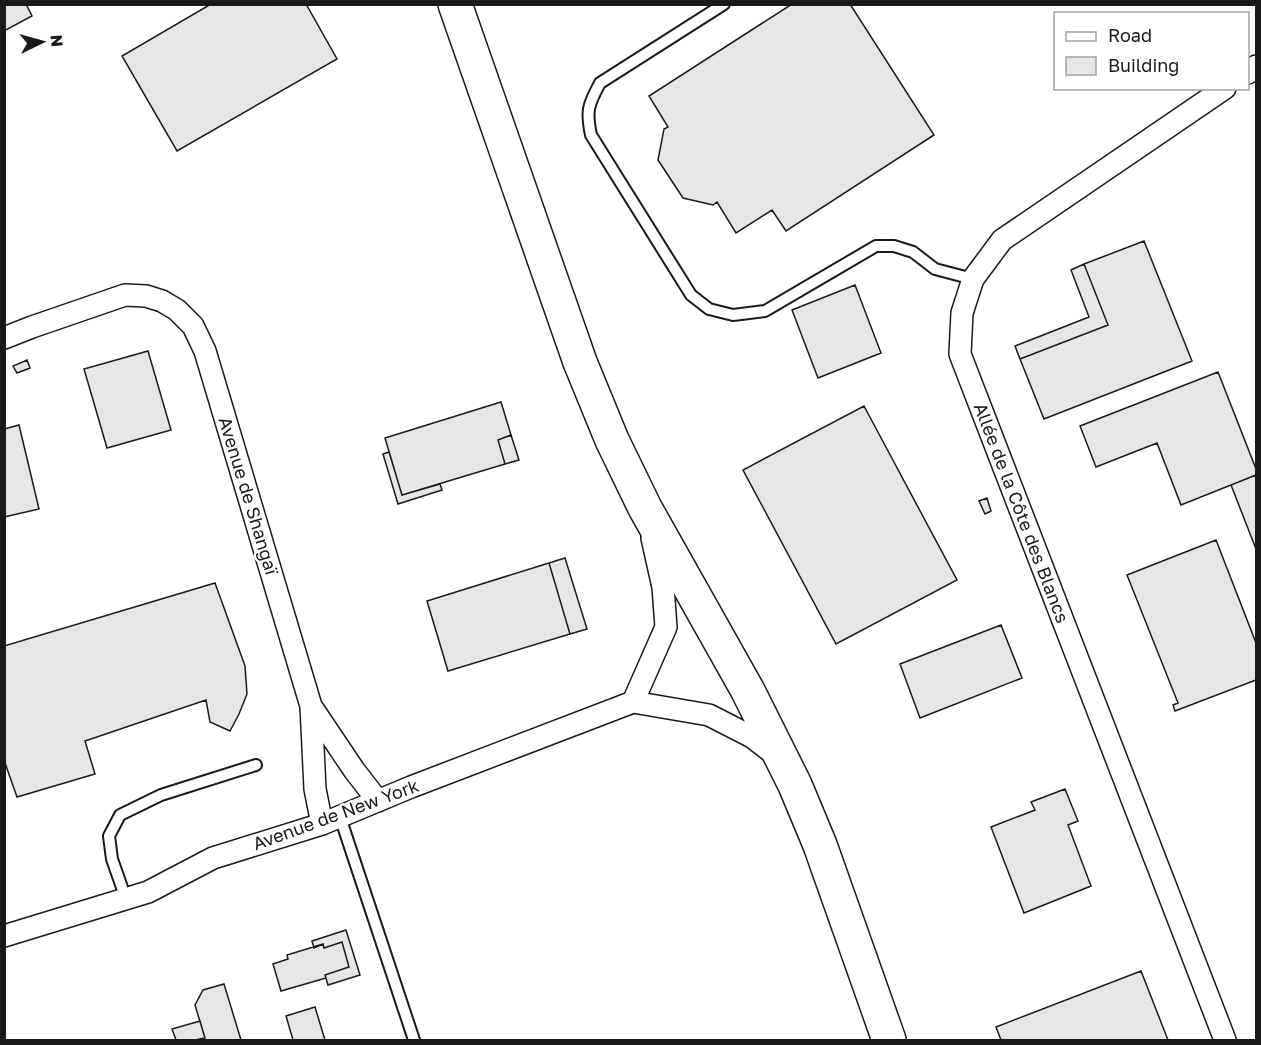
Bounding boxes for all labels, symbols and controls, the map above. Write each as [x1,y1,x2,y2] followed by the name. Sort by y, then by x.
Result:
[12,12,72,72] north arrow
[1054,12,1249,90] legend
[1108,24,1152,46] text: Road
[46,34,67,48] text: N
[1108,54,1179,76] text: Building
[970,399,1074,626] street label: Allée de la Côte des Blancs
[214,414,284,578] street label: Avenue de Shangaï
[250,774,422,854] street label: Avenue de New York

